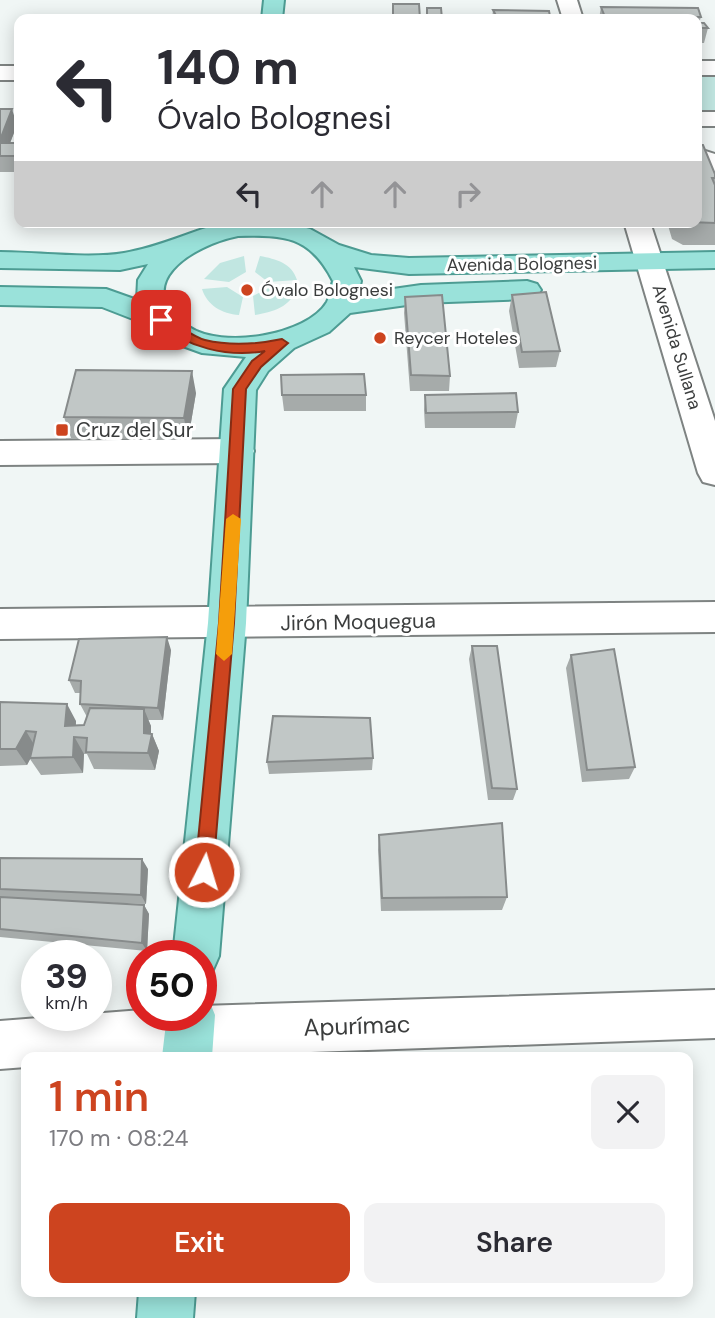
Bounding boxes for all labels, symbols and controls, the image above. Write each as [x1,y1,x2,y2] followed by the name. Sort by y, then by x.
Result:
[157,35,299,99] text: 140 m
[42,42,133,133] icon: left
[157,97,392,139] text: Óvalo Bolognesi
[230,175,268,213] icon: left
[303,175,341,213] icon: ahead
[376,175,414,213] icon: ahead
[449,175,487,213] icon: right
[446,251,598,277] street label: Avenida Bolognesi
[261,278,393,302] place label: Óvalo Bolognesi
[239,282,255,298] marker: Óvalo Bolognesi
[647,282,707,412] street label: Avenida Sullana
[131,290,191,350] pin
[142,301,180,339] icon: arrive
[394,326,518,350] place label: Reycer Hoteles
[372,330,388,346] marker: Reycer Hoteles
[76,416,194,444] place label: Cruz del Sur
[54,422,70,438] marker: Cruz del Sur
[280,607,436,637] street label: Jirón Moquegua
[167,835,241,909] position arrow
[126,940,217,1031] speed limit sign: 50
[45,953,88,999] text: 39
[45,991,88,1015] text: km/h
[303,1008,411,1043] street label: Apurímac
[49,1069,149,1124] text: 1 min
[591,1075,665,1149] button: close
[49,1123,188,1153] text: 170 m · 08:24
[49,1203,350,1283] button: Exit
[364,1203,665,1283] button: Share

